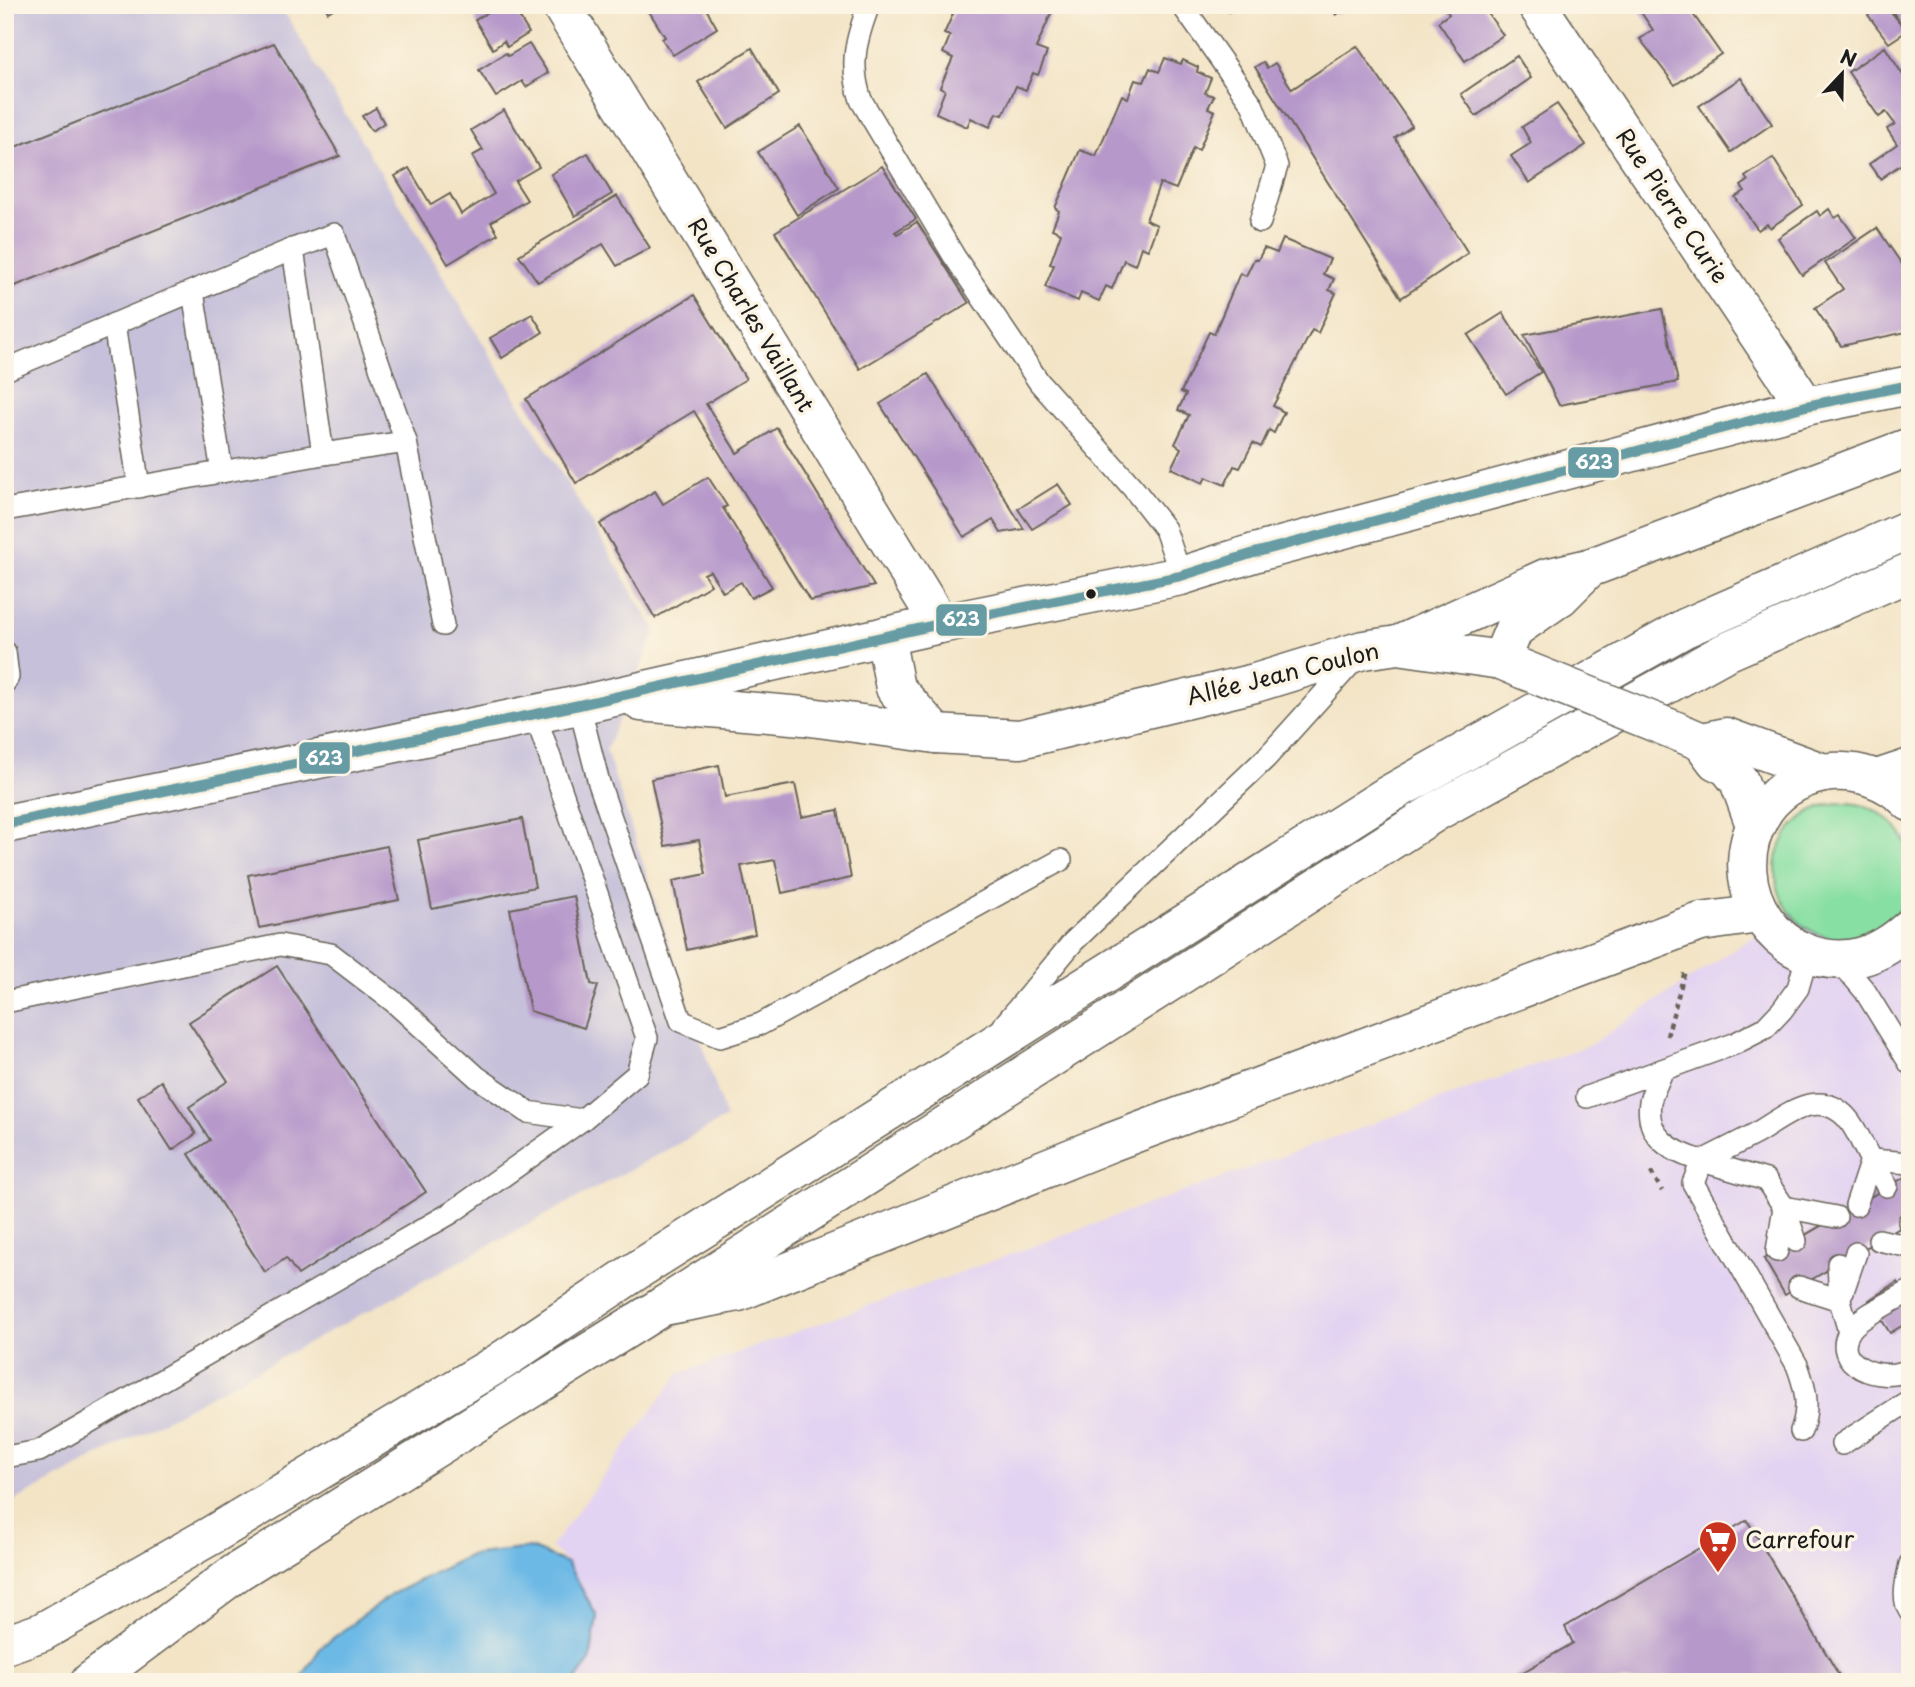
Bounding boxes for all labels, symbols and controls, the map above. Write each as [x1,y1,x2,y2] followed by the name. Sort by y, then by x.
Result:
[1806,38,1876,108] north arrow
[1837,42,1861,73] text: N
[1608,121,1738,290] street label: Rue Pierre Curie
[680,210,824,418] street label: Rue Charles Vaillant
[1567,446,1620,479] line badge: 623
[1575,447,1613,475] text: 623
[1084,587,1098,601] unlabelled marker
[935,603,988,637] line badge: 623
[942,604,980,632] text: 623
[1183,632,1383,713] street label: Allée Jean Coulon
[298,741,351,775] line badge: 623
[305,743,343,771] text: 623
[1697,1519,1739,1574] supermarket icon: Carrefour
[1745,1521,1855,1556] place label: Carrefour

